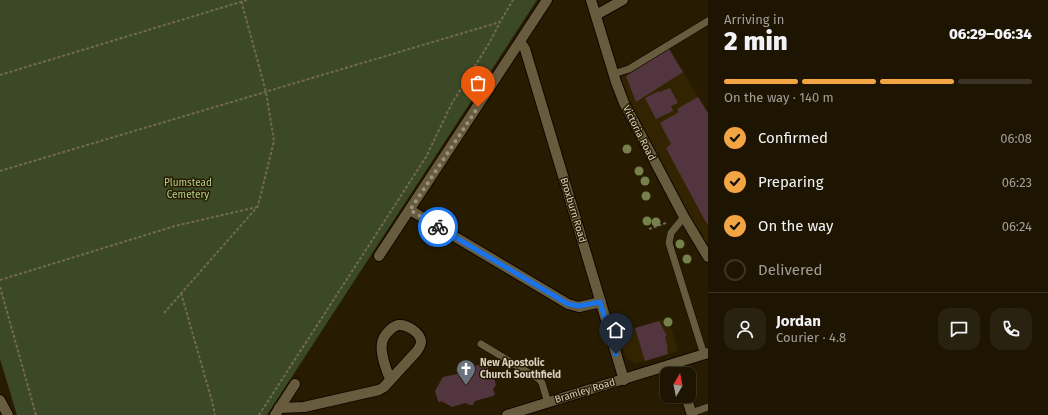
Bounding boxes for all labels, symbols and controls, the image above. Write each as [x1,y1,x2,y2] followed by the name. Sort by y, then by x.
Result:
[724,12,784,27] text: Arriving in
[949,25,1032,43] text: 06:29–06:34
[724,26,788,57] text: 2 min
[461,66,495,107] pin
[467,72,489,94] icon: bag
[724,90,834,105] text: On the way · 140 m
[620,103,658,163] street label: Victoria Road
[724,127,746,149] icon: check
[758,129,828,147] text: Confirmed
[1000,131,1032,146] text: 06:08
[724,171,746,193] icon: check
[758,173,823,191] text: Preparing
[1002,175,1032,190] text: 06:23
[557,176,589,244] street label: Broxburn Road
[164,177,212,201] park label: Plumstead Cemetery
[418,207,458,247] courier
[724,215,746,237] icon: check
[427,216,449,238] icon: bike
[758,217,833,235] text: On the way
[1002,219,1032,234] text: 06:24
[758,261,822,279] text: Delivered
[724,308,766,350] button: person
[938,308,980,350] button: chat
[990,308,1032,350] button: phone
[776,312,821,330] text: Jordan
[599,313,633,354] pin
[605,319,627,341] icon: home
[776,330,846,345] text: Courier · 4.8
[480,357,561,381] place label: New Apostolic Church Southfield
[455,358,477,386] church icon: New Apostolic Church Southfield
[660,367,696,403] north arrow
[660,367,696,403] map controls
[553,376,617,406] street label: Bramley Road

